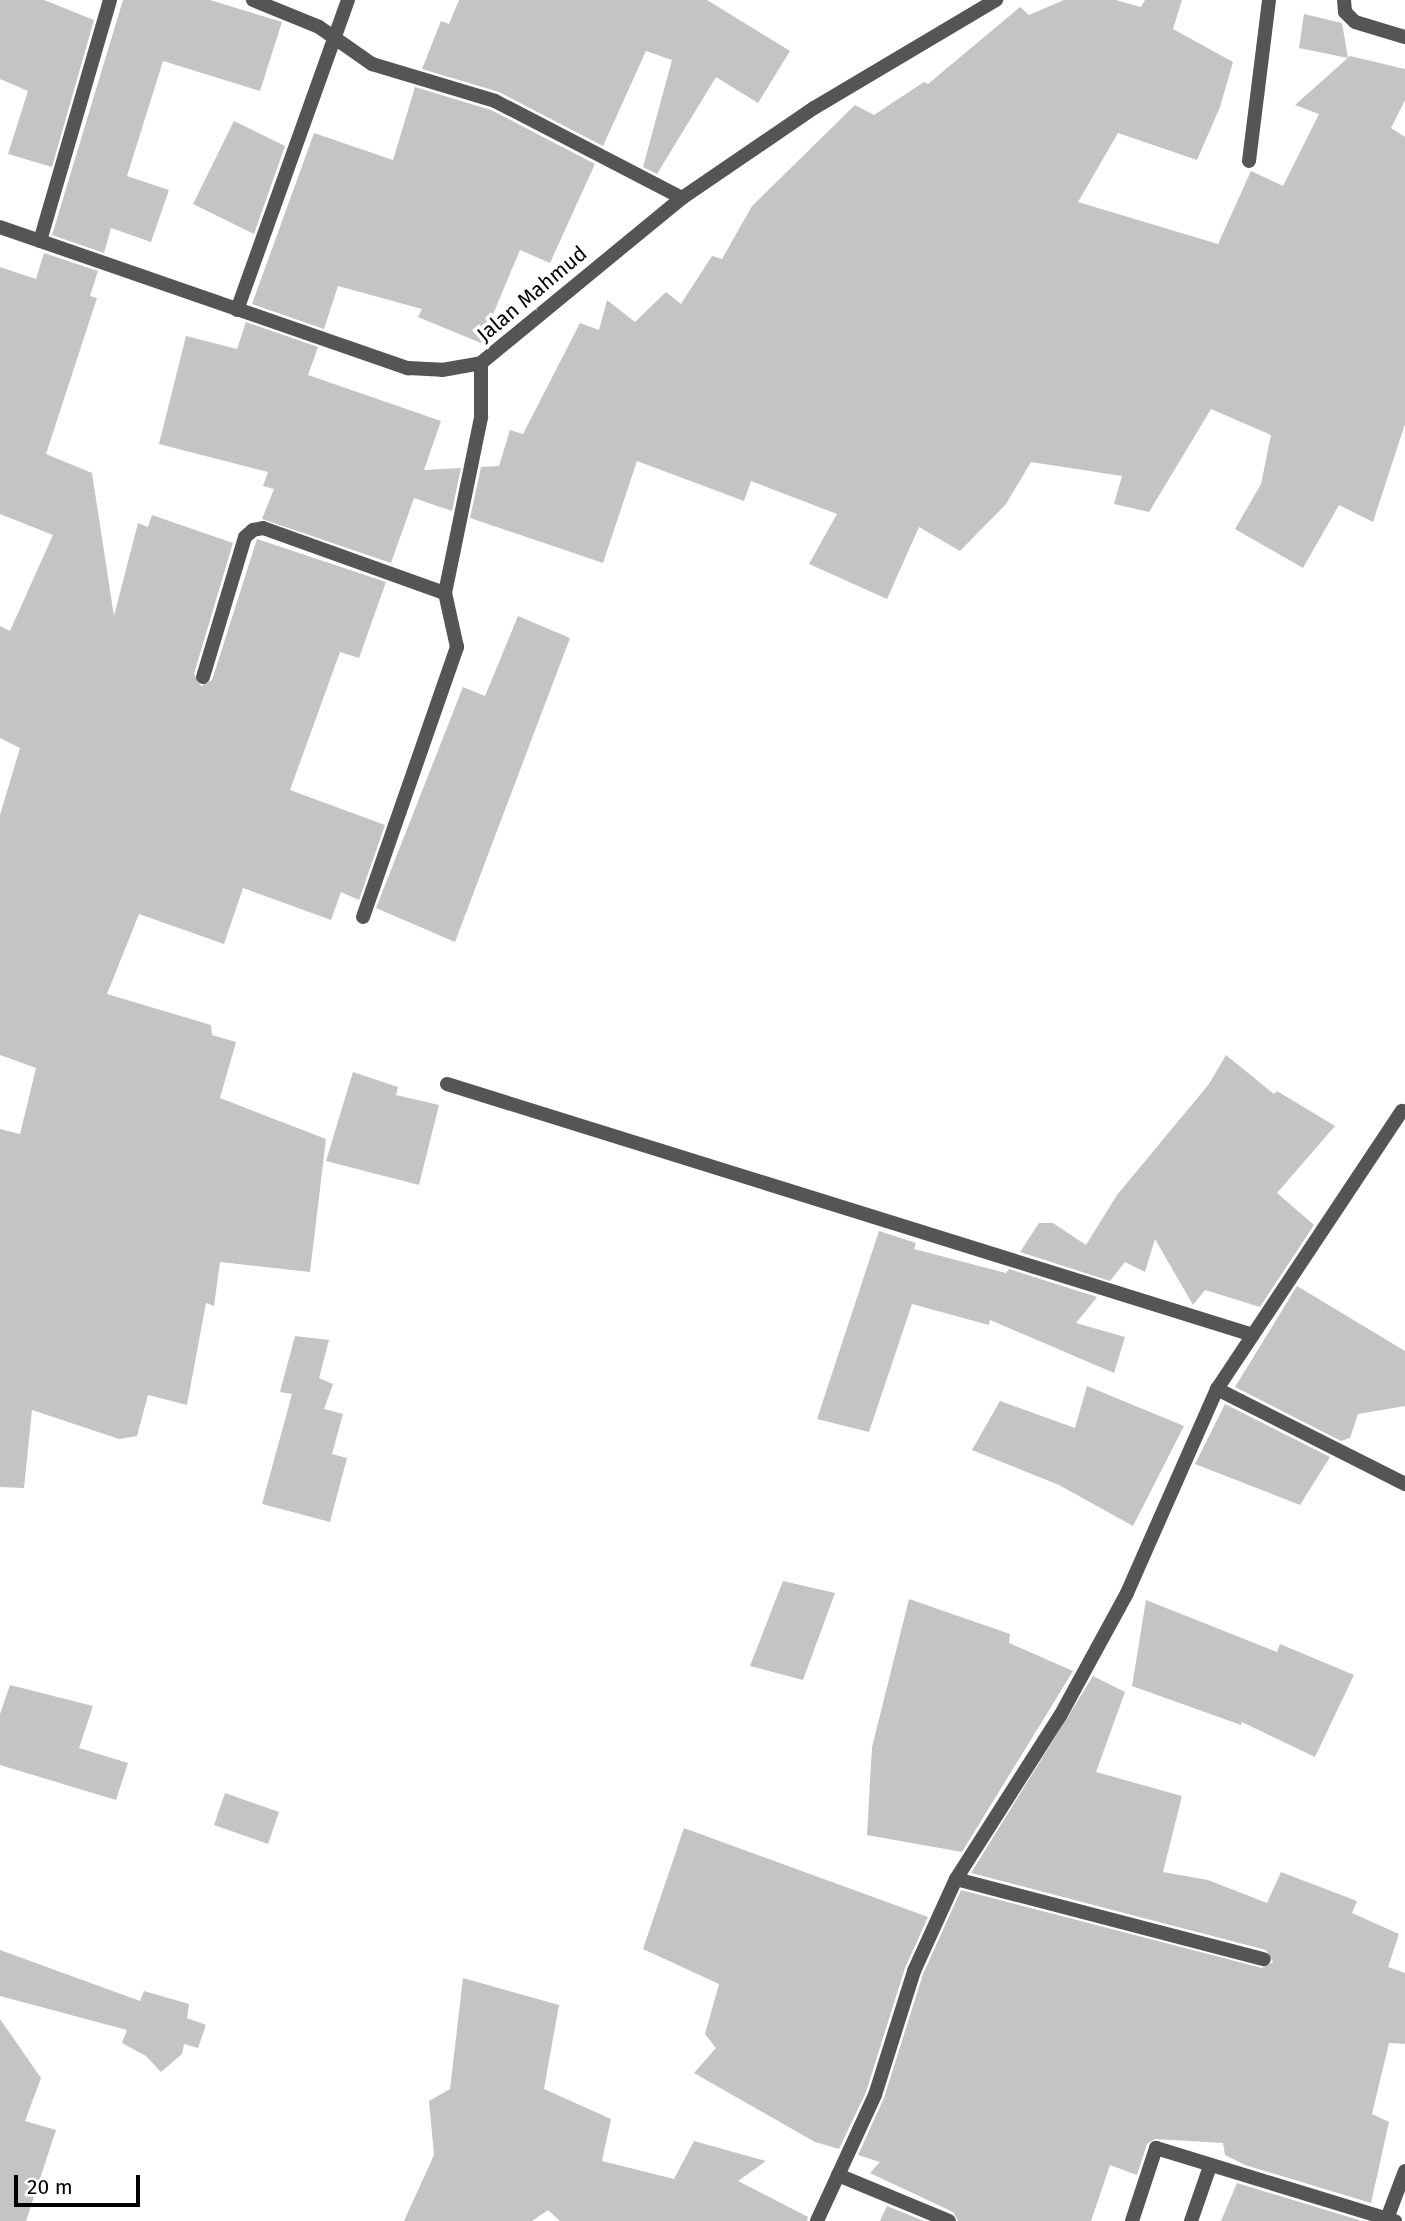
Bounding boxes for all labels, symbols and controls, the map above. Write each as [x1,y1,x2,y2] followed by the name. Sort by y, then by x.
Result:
[472,241,592,347] street label: Jalan Mahmud
[18,2162,144,2206] scale bar
[27,2174,73,2200] text: 20 m

